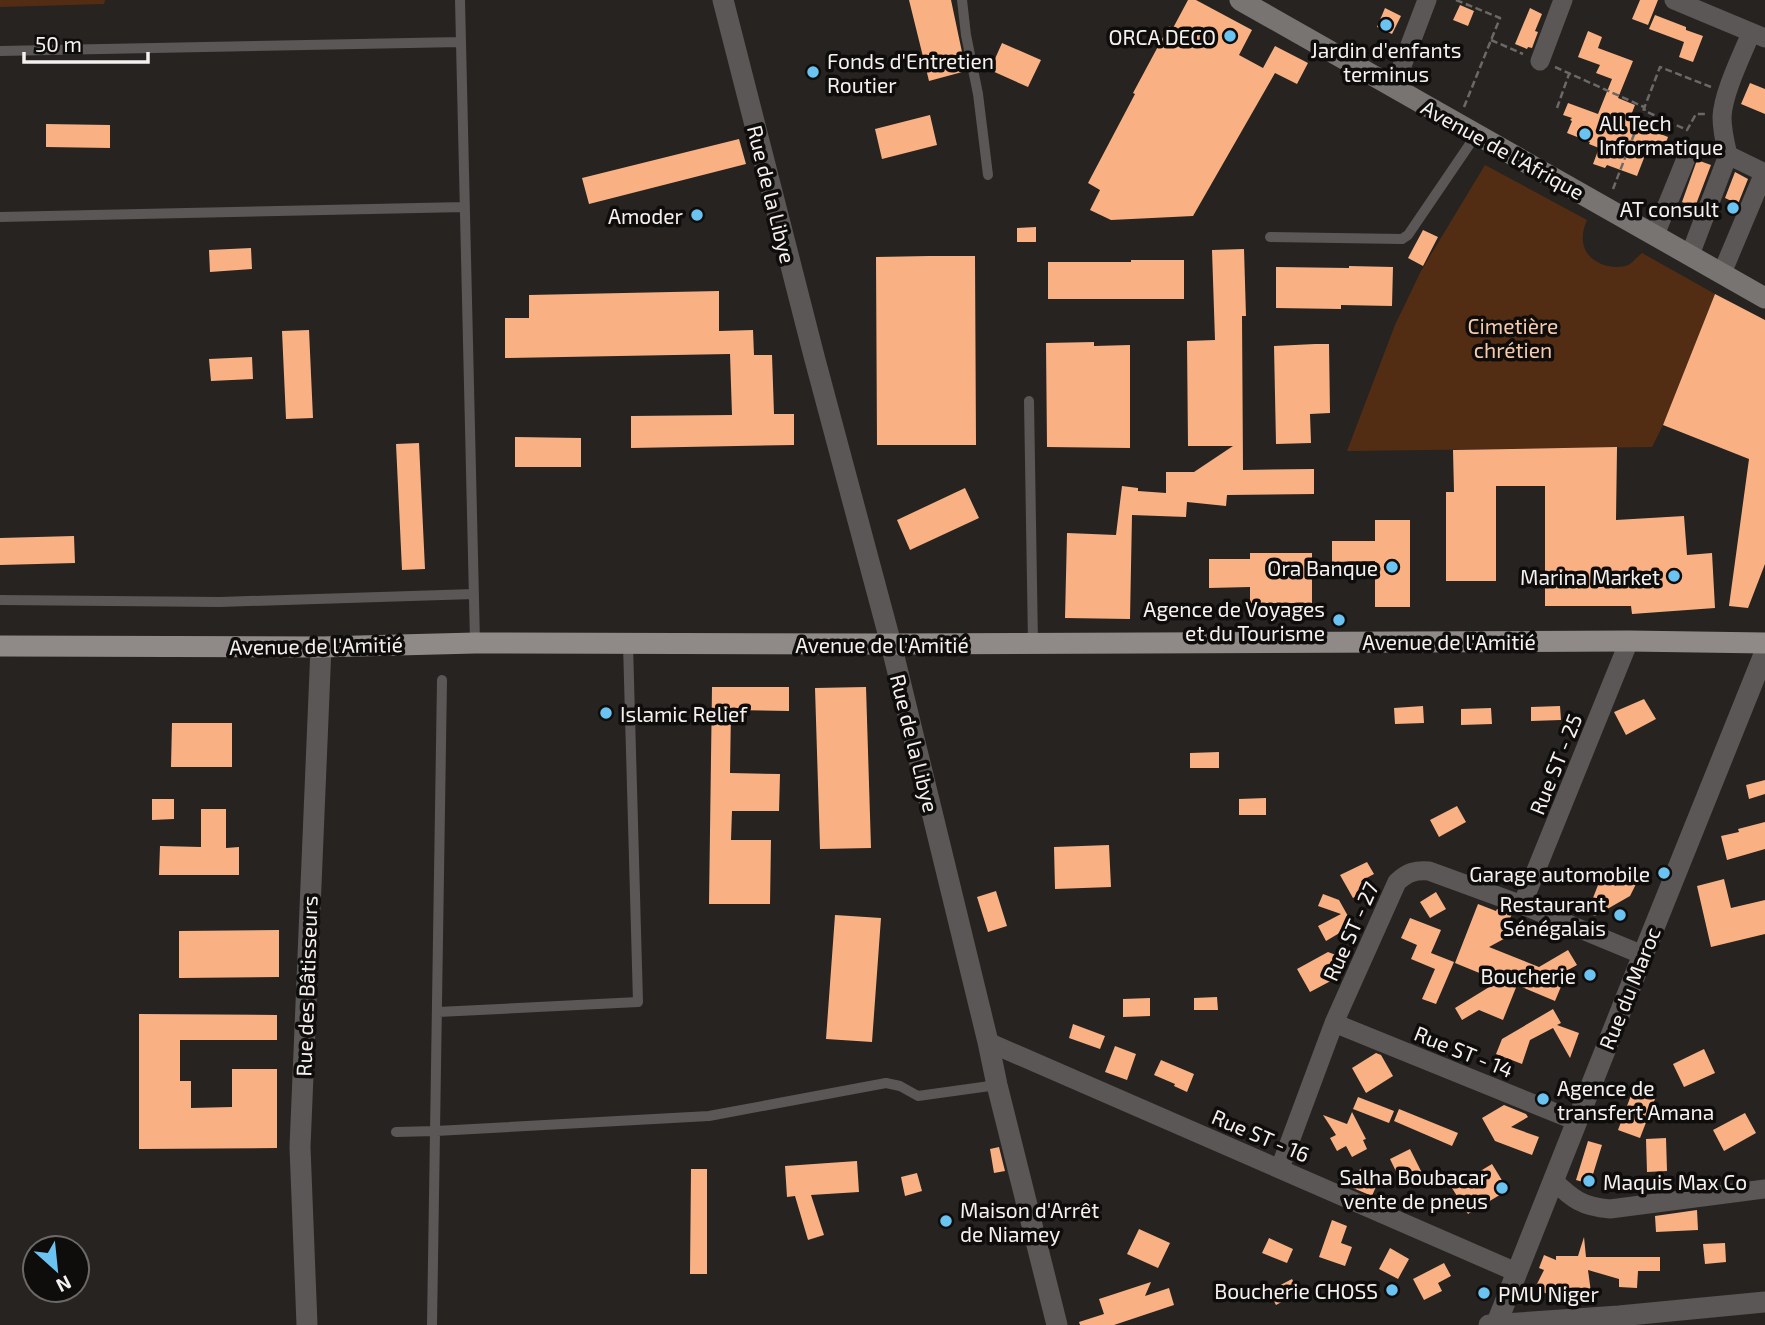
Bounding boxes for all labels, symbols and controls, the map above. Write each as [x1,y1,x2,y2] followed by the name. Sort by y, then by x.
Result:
[1378,17,1394,33] marker: Jardin d'enfants terminus
[24,21,149,65] scale bar
[1108,24,1216,49] place label: ORCA DECO
[1222,28,1238,44] marker: ORCA DECO
[35,31,82,56] text: 50 m
[1311,37,1461,86] place label: Jardin d'enfants terminus
[827,48,994,97] place label: Fonds d'Entretien Routier
[805,64,821,80] marker: Fonds d'Entretien Routier
[1417,94,1589,204] street label: Avenue de l'Afrique
[1599,110,1723,159] place label: All Tech Informatique
[743,122,801,266] street label: Rue de la Libye
[1577,126,1593,142] marker: All Tech Informatique
[1620,196,1719,221] place label: AT consult
[1725,200,1741,216] marker: AT consult
[608,203,684,228] place label: Amoder
[689,207,705,223] marker: Amoder
[1468,313,1558,362] park label: Cimetière chrétien
[1267,555,1378,580] place label: Ora Banque
[1384,559,1400,575] marker: Ora Banque
[1520,564,1660,589] place label: Marina Market
[1666,568,1682,584] marker: Marina Market
[1143,596,1325,645] place label: Agence de Voyages et du Tourisme
[1331,612,1347,628] marker: Agence de Voyages et du Tourisme
[1362,629,1536,654] street label: Avenue de l'Amitié
[229,631,403,659] street label: Avenue de l'Amitié
[795,632,969,657] street label: Avenue de l'Amitié
[886,671,944,815] street label: Rue de la Libye
[620,701,748,726] place label: Islamic Relief
[598,705,614,721] marker: Islamic Relief
[1524,710,1586,818] street label: Rue ST - 25
[1469,861,1650,886] place label: Garage automobile
[1656,865,1672,881] marker: Garage automobile
[1317,877,1383,984] street label: Rue ST - 27
[1500,891,1606,940] place label: Restaurant Sénégalais
[290,895,322,1077] street label: Rue des Bâtisseurs
[1612,907,1628,923] marker: Restaurant Sénégalais
[1593,923,1665,1053] street label: Rue du Maroc
[1480,963,1576,988] place label: Boucherie
[1582,967,1598,983] marker: Boucherie
[1411,1020,1517,1082] street label: Rue ST - 14
[1557,1075,1714,1124] place label: Agence de transfert Amana
[1535,1091,1551,1107] marker: Agence de transfert Amana
[1208,1103,1314,1167] street label: Rue ST - 16
[1339,1164,1489,1213] place label: Salha Boubacar vente de pneus
[1603,1169,1747,1194] place label: Maquis Max Co
[1581,1173,1597,1189] marker: Maquis Max Co
[1494,1180,1510,1196] marker: Salha Boubacar vente de pneus
[960,1197,1099,1246] place label: Maison d'Arrêt de Niamey
[938,1213,954,1229] marker: Maison d'Arrêt de Niamey
[21,1234,91,1304] north arrow
[53,1271,75,1298] text: N
[1214,1278,1378,1303] place label: Boucherie CHOSS
[1498,1281,1599,1306] place label: PMU Niger
[1384,1282,1400,1298] marker: Boucherie CHOSS
[1476,1285,1492,1301] marker: PMU Niger

